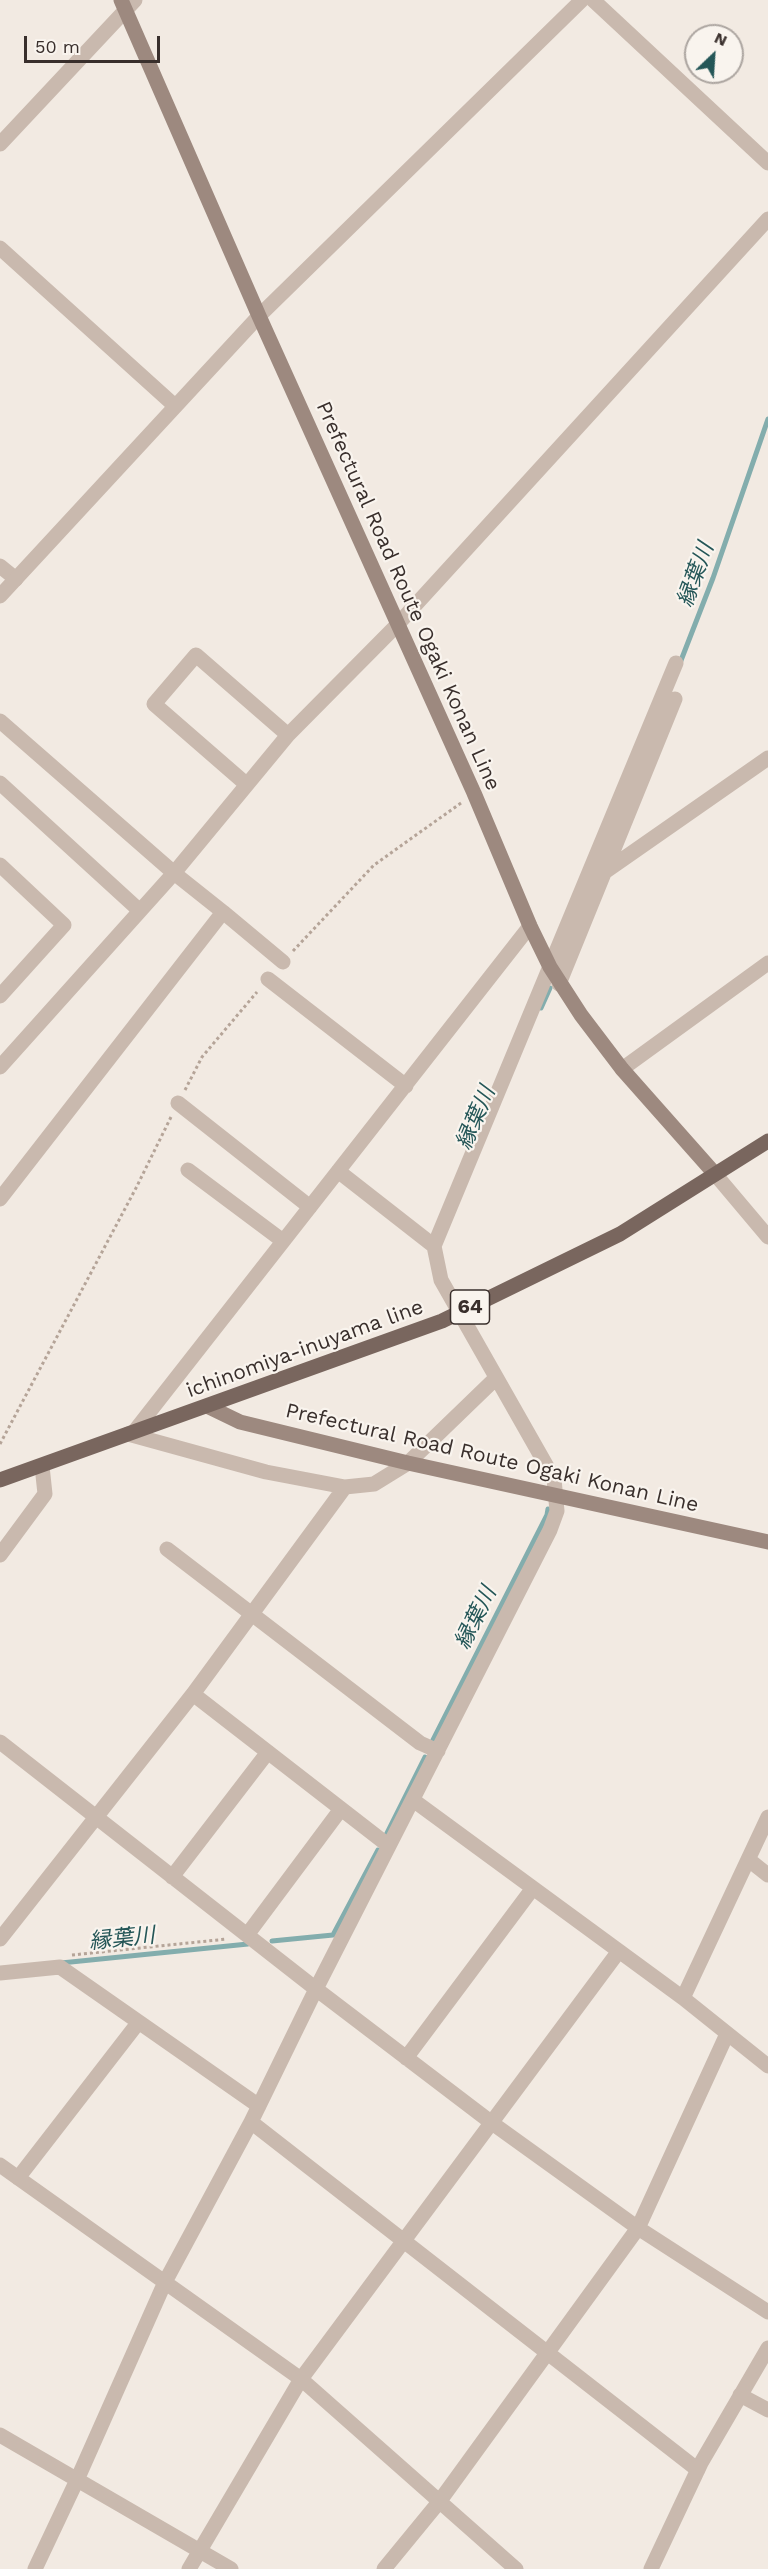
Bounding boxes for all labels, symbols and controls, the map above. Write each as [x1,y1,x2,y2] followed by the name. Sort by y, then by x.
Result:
[27,24,164,62] scale bar
[684,24,744,84] north arrow
[712,28,730,50] text: N
[35,36,80,57] text: 50 m
[310,398,506,794] street label: Prefectural Road Route Ogaki Konan Line
[672,539,720,611] water label: 縁葉川
[451,1082,501,1154] water label: 縁葉川
[450,1290,490,1324] road number: 64
[183,1294,427,1404] street label: ichinomiya-inuyama line
[283,1398,701,1518] street label: Prefectural Road Route Ogaki Konan Line
[450,1583,502,1653] water label: 縁葉川
[88,1922,156,1956] water label: 縁葉川

